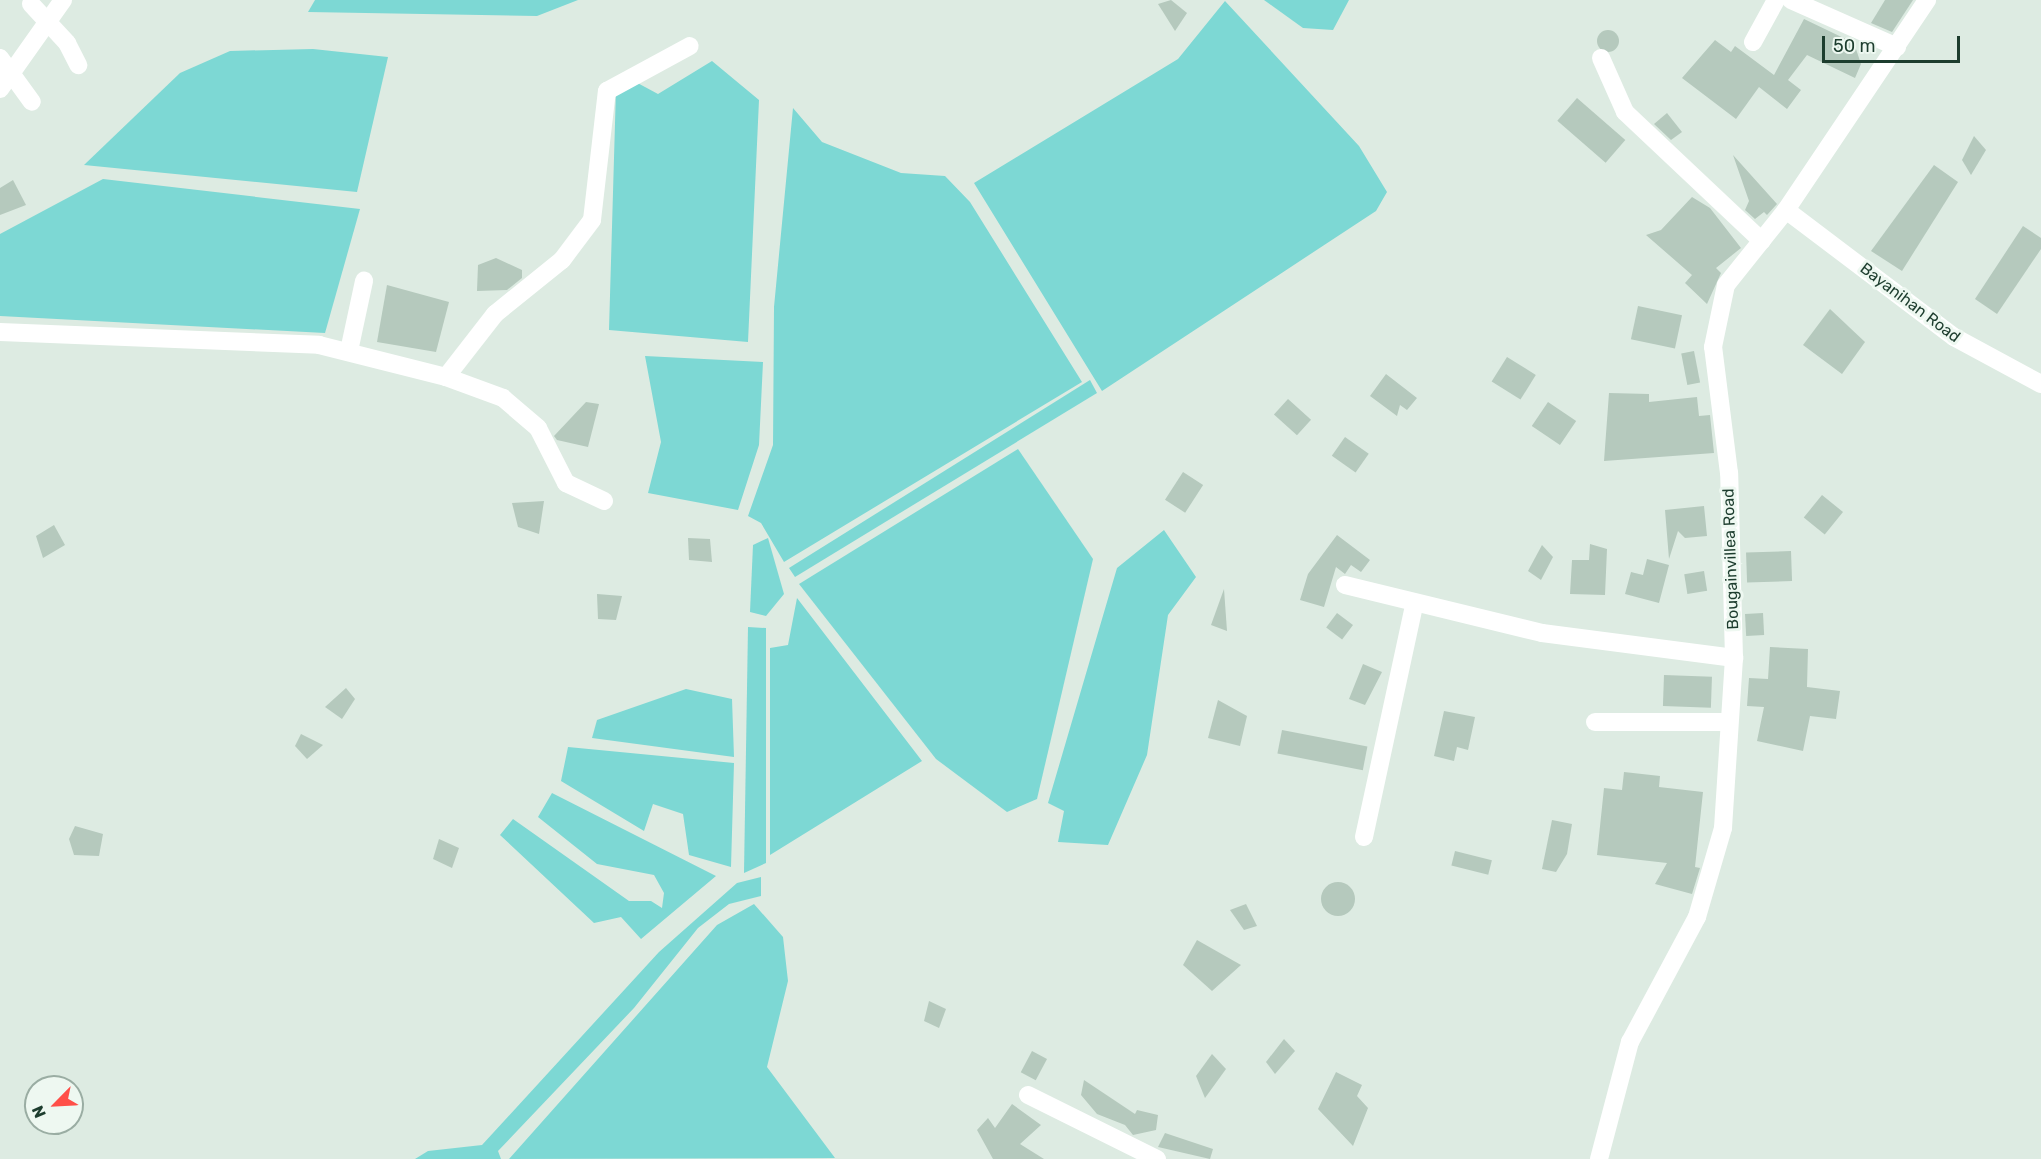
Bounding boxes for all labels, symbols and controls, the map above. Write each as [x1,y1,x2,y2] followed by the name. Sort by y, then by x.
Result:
[1825,24,1963,62] scale bar
[1833,35,1876,57] text: 50 m
[1856,259,1964,347] street label: Bayanihan Road
[1719,488,1743,630] street label: Bougainvillea Road
[24,1075,84,1135] north arrow
[28,1103,50,1121] text: N

